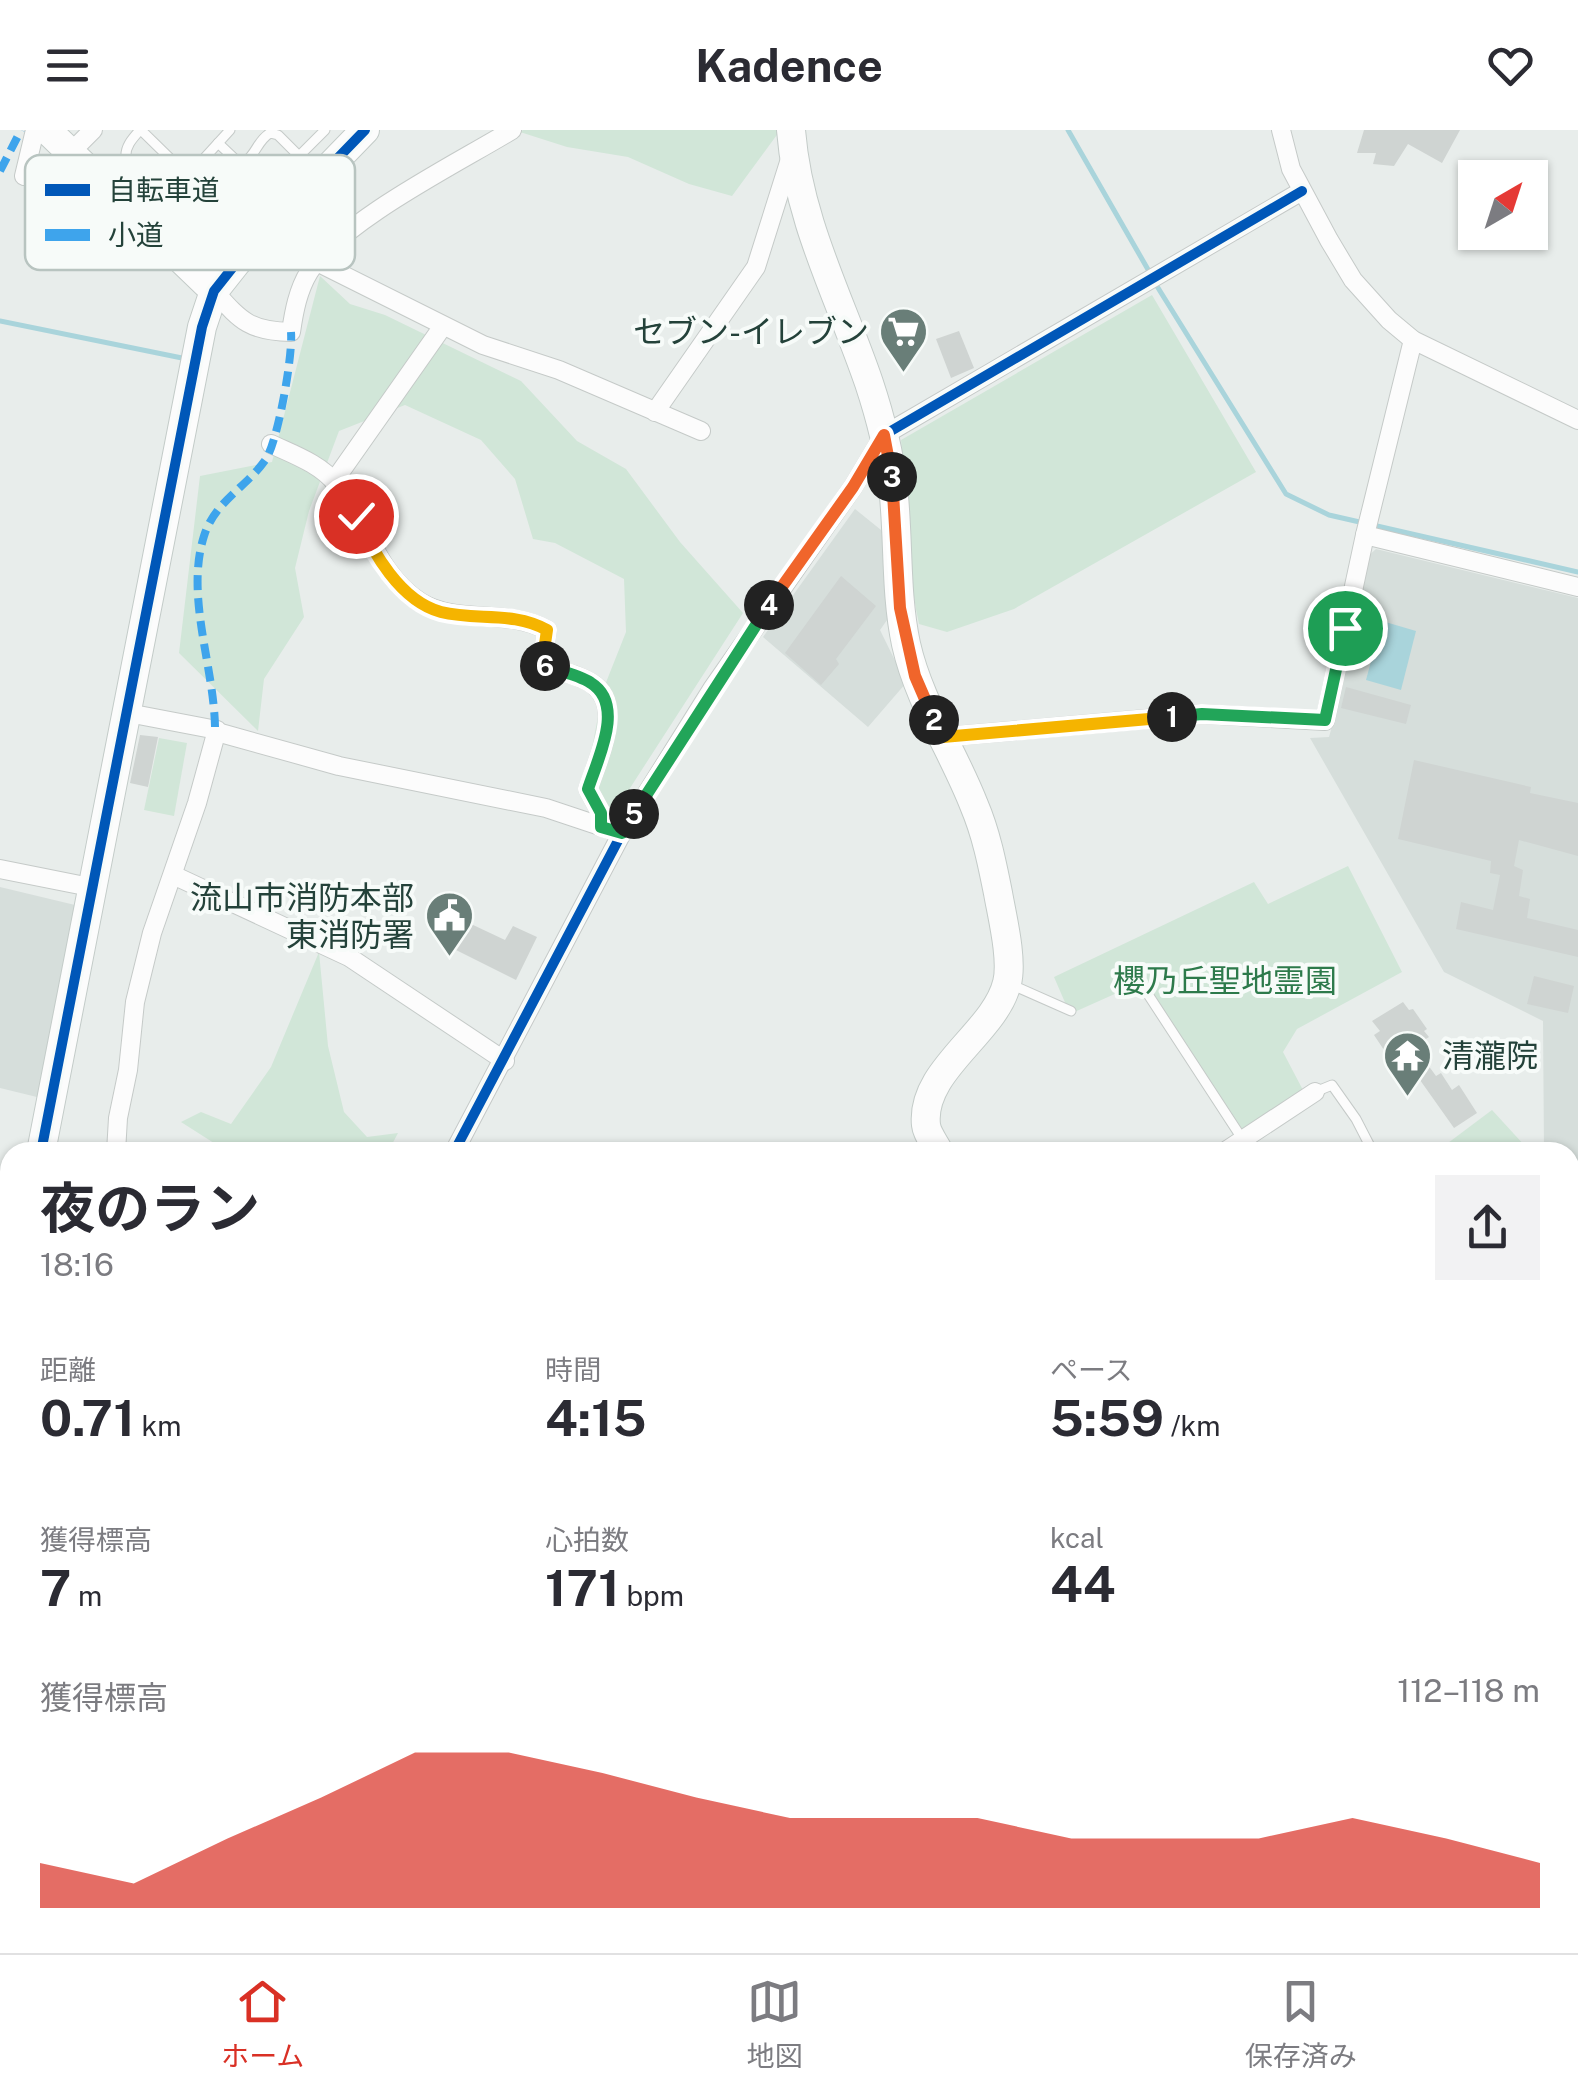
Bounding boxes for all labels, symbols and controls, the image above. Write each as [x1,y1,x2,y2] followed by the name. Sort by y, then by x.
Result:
[40,38,95,93] icon: menu
[1483,38,1538,93] icon: heart
[695,39,883,92] text: Kadence
[25,155,355,270] legend
[1458,160,1548,250] north arrow
[1458,160,1548,250] map controls
[108,173,220,206] text: 自転車道
[108,218,164,251] text: 小道
[878,306,930,374] supermarket icon: セブン-イレブン
[633,313,869,350] place label: セブン-イレブン
[867,452,917,502] pin: 3
[883,460,901,493] text: 3
[314,474,399,559] pin
[329,489,384,544] icon: check
[744,580,794,630] pin: 4
[1303,586,1388,671] pin
[760,588,778,621] text: 4
[1318,601,1373,656] icon: arrive
[520,641,570,691] pin: 6
[536,649,554,682] text: 6
[1147,692,1197,742] pin: 1
[909,695,959,745] pin: 2
[1166,700,1178,733] text: 1
[925,703,943,736] text: 2
[609,789,659,839] pin: 5
[625,797,643,830] text: 5
[190,879,414,953] place label: 流山市消防本部 東消防署
[423,890,475,958] public building icon: 流山市消防本部 東消防署
[1113,962,1337,999] park label: 櫻乃丘聖地霊園
[1381,1030,1433,1098] temple icon: 清瀧院
[1442,1037,1538,1074] place label: 清瀧院
[1435,1175,1540,1280] button: share
[40,1176,260,1240] text: 夜のラン
[40,1246,114,1283] text: 18:16
[40,1353,96,1386] text: 距離
[545,1353,601,1386] text: 時間
[1050,1353,1133,1386] text: ペース
[40,1388,135,1447] text: 0.71
[545,1388,646,1447] text: 4:15
[1050,1388,1164,1447] text: 5:59
[135,1409,182,1442] text: km
[1164,1409,1221,1442] text: /km
[1050,1521,1104,1554] text: kcal
[40,1523,152,1556] text: 獲得標高
[545,1523,629,1556] text: 心拍数
[1050,1554,1116,1613] text: 44
[40,1558,71,1617] text: 7
[545,1558,620,1617] text: 171
[71,1579,102,1612] text: m
[620,1579,684,1612] text: bpm
[1397,1672,1540,1709] text: 112–118 m
[40,1679,168,1716] text: 獲得標高
[221,1974,304,2074] tab: ホーム
[747,1974,803,2074] tab: 地図
[1245,1974,1357,2074] tab: 保存済み

